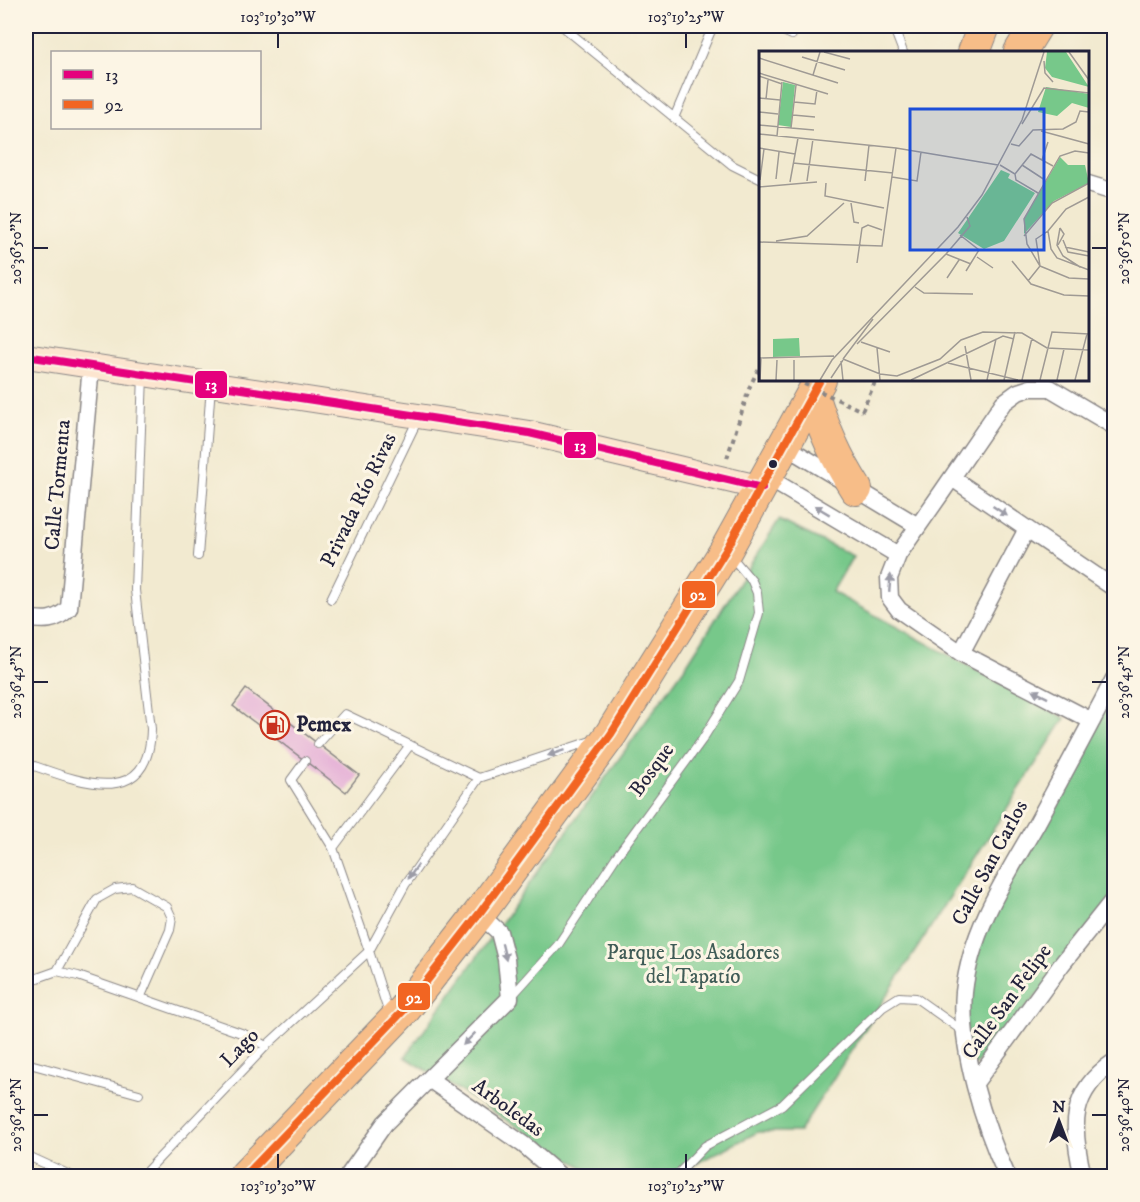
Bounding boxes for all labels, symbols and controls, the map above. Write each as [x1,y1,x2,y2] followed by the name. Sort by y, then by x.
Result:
[240,8,316,27] text: 103°19'30"W
[648,8,725,27] text: 103°19'25"W
[51,51,261,129] legend
[759,51,1089,381] inset map
[105,65,118,87] text: 13
[104,95,123,117] text: 92
[7,212,26,284] text: 20°36'50"N
[1115,212,1134,284] text: 20°36'50"N
[194,370,228,399] line badge: 13
[205,375,217,395] text: 13
[39,418,77,551] street label: Calle Tormenta
[315,429,403,571] street label: Privada Río Rivas
[563,431,597,459] line badge: 13
[574,436,586,456] text: 13
[767,458,779,470] unlabelled marker
[813,505,830,515] one-way arrow
[992,505,1008,516] one-way arrow
[885,573,895,592] one-way arrow
[681,580,716,609] line badge: 92
[689,585,707,605] text: 92
[7,645,26,719] text: 20°36'45"N
[1115,645,1134,719] text: 20°36'45"N
[1031,689,1048,699] one-way arrow
[259,709,291,741] fuel station icon: Pemex
[296,712,352,738] place label: Pemex
[624,738,680,802] street label: Bosque
[547,748,565,758] one-way arrow
[946,796,1034,930] street label: Calle San Carlos
[408,863,419,880] one-way arrow
[956,939,1058,1065] street label: Calle San Felipe
[607,940,779,990] park label: Parque Los Asadores del Tapatío
[500,943,509,961] one-way arrow
[397,982,431,1011] line badge: 92
[405,988,423,1008] text: 92
[215,1023,265,1073] street label: Lago
[462,1032,476,1046] one-way arrow
[467,1073,549,1143] street label: Arboledas
[7,1078,26,1152] text: 20°36'40"N
[1115,1078,1134,1152] text: 20°36'40"N
[1029,1091,1089,1151] north arrow
[1052,1097,1066,1117] text: N
[240,1177,316,1196] text: 103°19'30"W
[648,1177,725,1196] text: 103°19'25"W

